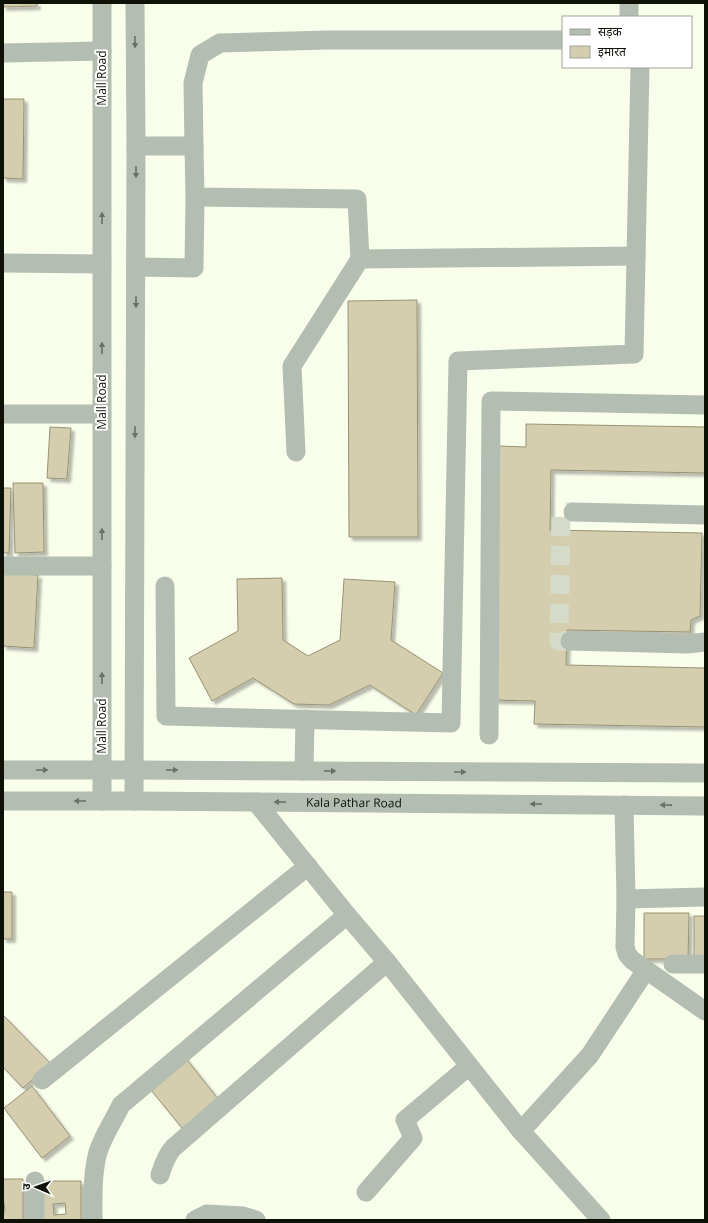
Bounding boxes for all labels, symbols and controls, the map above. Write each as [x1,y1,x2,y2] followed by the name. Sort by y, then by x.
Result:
[562,16,692,68] legend
[598,23,623,40] text: सड़क
[132,36,138,49] one-way arrow
[598,43,627,60] text: इमारत
[93,50,110,106] street label: Mall Road
[133,166,139,179] one-way arrow
[99,211,105,224] one-way arrow
[133,296,139,309] one-way arrow
[99,341,105,354] one-way arrow
[93,374,110,430] street label: Mall Road
[132,426,138,439] one-way arrow
[99,527,105,540] one-way arrow
[99,671,105,684] one-way arrow
[93,698,110,754] street label: Mall Road
[36,767,49,773] one-way arrow
[166,767,179,773] one-way arrow
[324,768,337,774] one-way arrow
[454,769,467,775] one-way arrow
[306,794,402,811] street label: Kala Pathar Road
[73,798,86,804] one-way arrow
[273,799,286,805] one-way arrow
[529,801,542,807] one-way arrow
[659,802,672,808] one-way arrow
[16,1167,56,1207] north arrow
[18,1183,33,1190] text: उ

